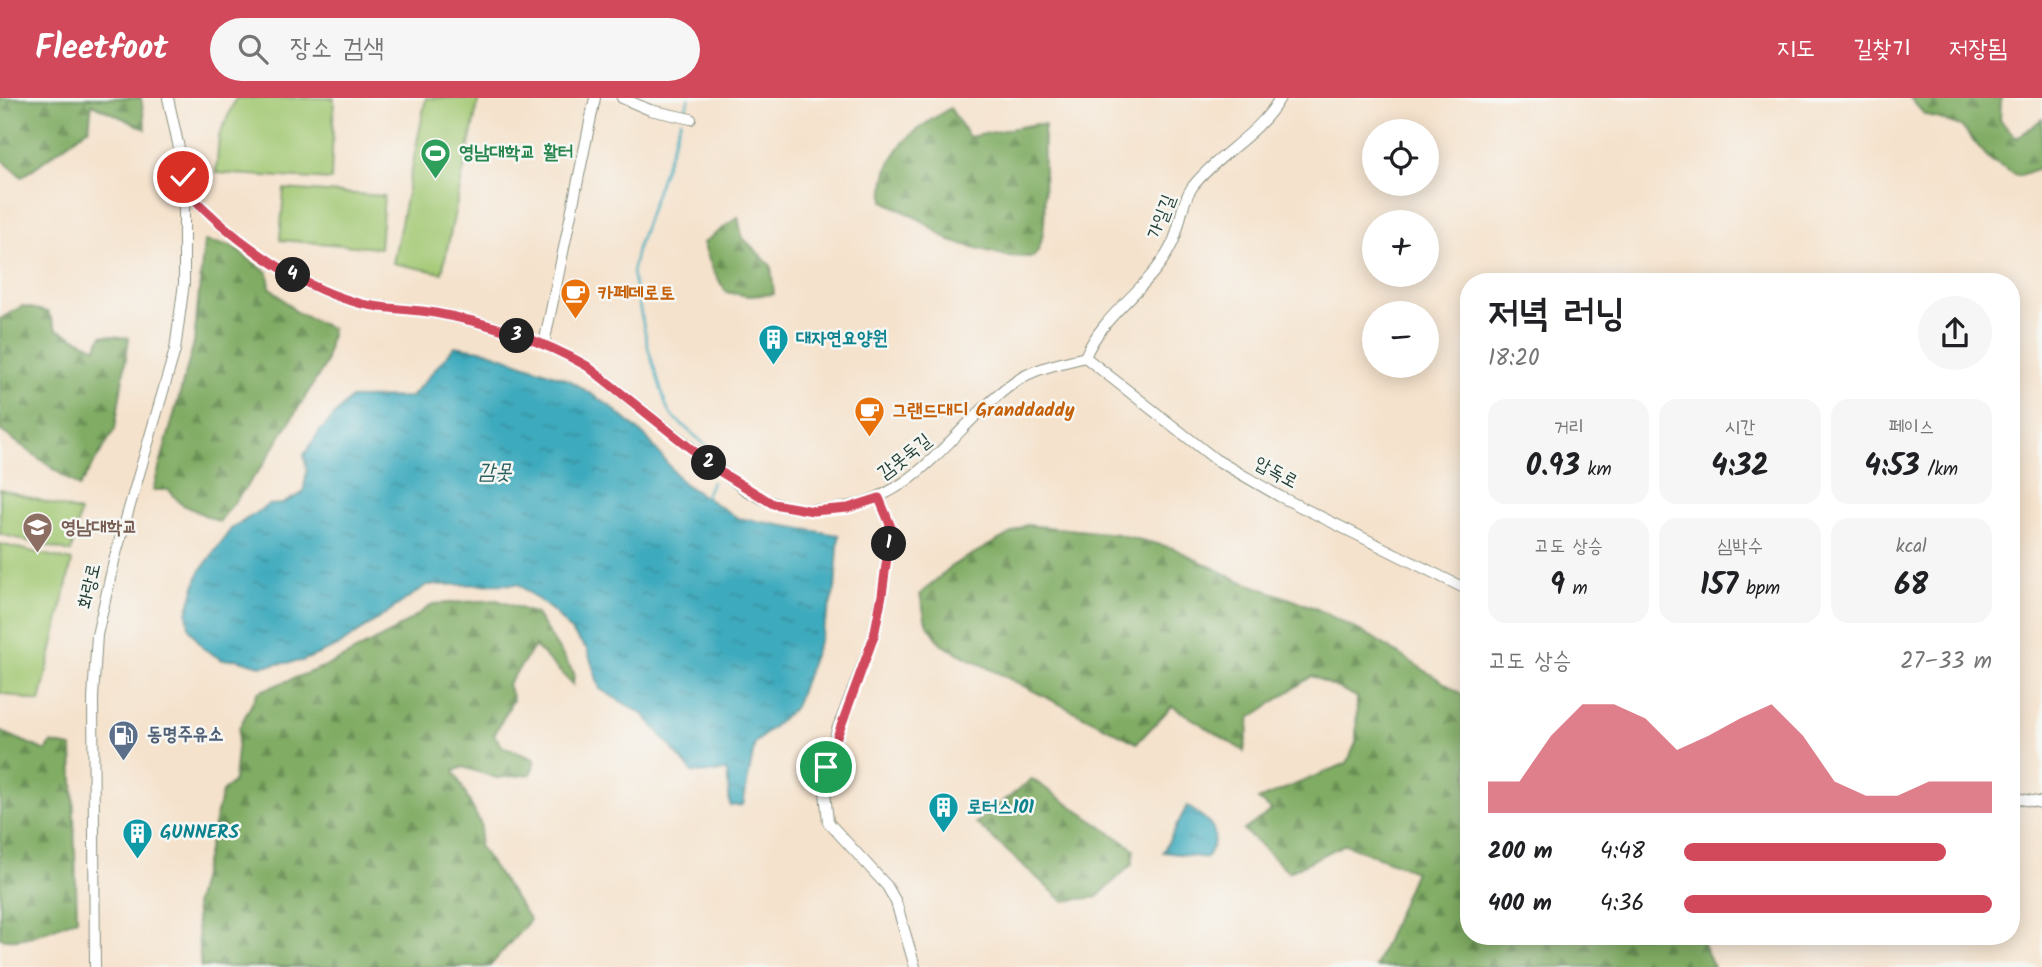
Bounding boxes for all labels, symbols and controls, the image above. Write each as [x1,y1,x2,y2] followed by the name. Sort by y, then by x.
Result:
[210,18,700,81] search box
[35,23,168,76] text: Fleetfoot
[290,28,384,70] text: 장소 검색
[234,30,272,68] icon: search
[1777,30,1815,69] text: 지도
[1853,30,1911,69] text: 길찾기
[1949,30,2007,69] text: 저장됨
[1362,119,1439,378] map controls
[1362,119,1439,196] button: locate
[419,136,453,180] sports icon: 영남대학교 활터
[459,138,573,168] place label: 영남대학교 활터
[153,147,213,207] pin
[164,158,202,196] icon: check
[1140,190,1184,244] street label: 가일길
[1362,210,1439,287] button: +
[276,258,310,292] pin: 4
[287,259,298,289] text: 4
[558,277,592,321] cafe icon: 카페데로토
[598,279,675,309] place label: 카페데로토
[1488,285,1625,345] text: 저녁 러닝
[1918,296,1992,370] button: share
[1362,301,1439,378] button: −
[500,318,534,354] pin: 3
[511,320,522,350] text: 3
[756,322,790,366] building icon: 대자연요양원
[796,324,888,354] place label: 대자연요양원
[1488,341,1540,377] text: 18:20
[852,394,886,438] cafe icon: 그랜드대디 Granddaddy
[892,396,1075,426] place label: 그랜드대디 Granddaddy
[1553,413,1584,443] text: 거리
[1725,413,1755,443] text: 시간
[1888,413,1934,443] text: 페이스
[872,426,938,488] street label: 감못둑길
[1526,443,1580,491] text: 0.93
[1711,443,1769,491] text: 4:32
[1864,443,1920,491] text: 4:53
[692,446,726,480] pin: 2
[703,447,714,477] text: 2
[1249,449,1303,497] street label: 압독로
[1580,455,1612,485] text: km
[1920,455,1958,485] text: /km
[478,456,513,489] water label: 감못
[21,511,55,555] school or university icon: 영남대학교
[61,513,137,543] place label: 영남대학교
[872,526,906,562] pin: 1
[886,528,891,558] text: 1
[1534,532,1603,562] text: 고도 상승
[1717,532,1763,562] text: 심박수
[1896,532,1927,562] text: kcal
[70,560,110,612] street label: 화랑로
[1550,562,1565,610] text: 9
[1700,562,1738,610] text: 157
[1894,562,1928,610] text: 68
[1565,574,1588,604] text: m
[1738,574,1780,604] text: bpm
[1488,644,1571,680] text: 고도 상승
[1900,644,1992,680] text: 27–33 m
[107,718,141,762] fuel station icon: 동명주유소
[147,720,223,750] place label: 동명주유소
[796,737,856,797] pin
[807,748,845,786] icon: arrive
[927,791,961,835] building icon: 로터스101
[967,793,1034,823] place label: 로터스101
[120,816,154,860] building icon: GUNNERS
[160,818,240,848] place label: GUNNERS
[1488,834,1553,870] text: 200 m
[1600,834,1645,870] text: 4:48
[1488,886,1552,922] text: 400 m
[1600,886,1644,922] text: 4:36

